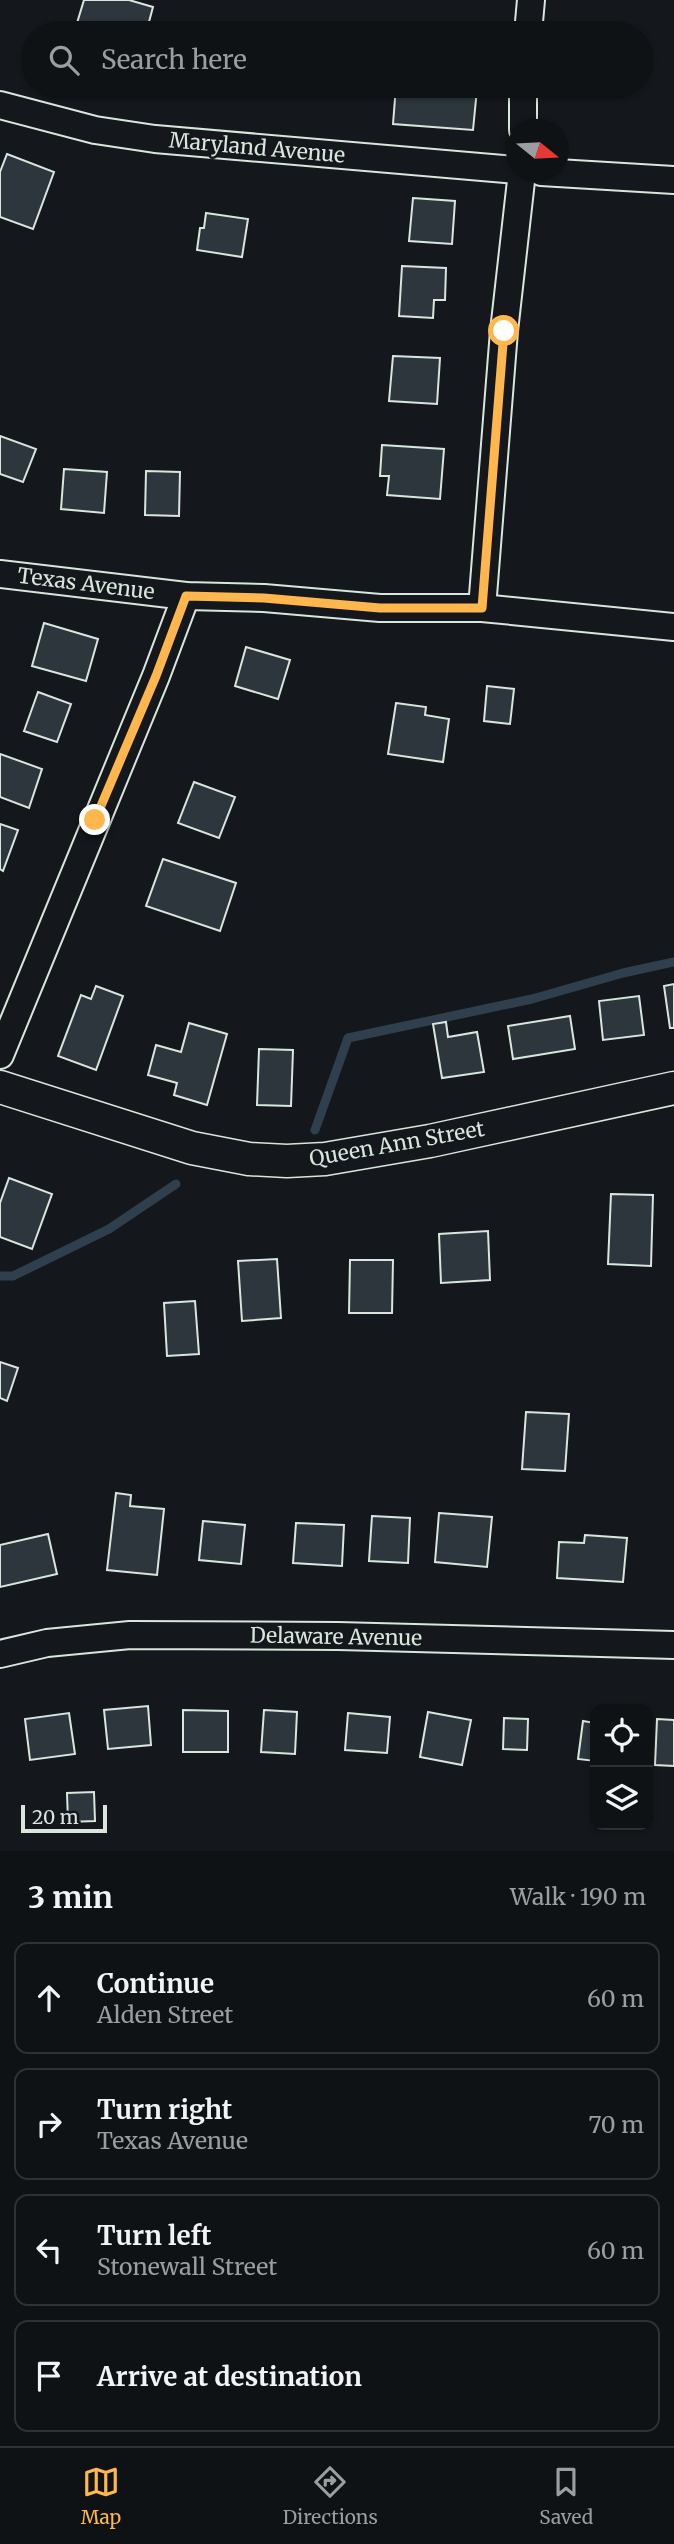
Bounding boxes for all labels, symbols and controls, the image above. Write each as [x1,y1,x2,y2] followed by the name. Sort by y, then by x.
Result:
[21,21,653,98] search box
[45,41,83,79] icon: search
[101,43,247,76] text: Search here
[506,119,569,182] north arrow
[168,126,346,169] street label: Maryland Avenue
[488,315,519,346] route start
[16,562,156,605] street label: Texas Avenue
[79,804,110,835] route end
[307,1115,487,1172] street label: Queen Ann Street
[250,1621,422,1652] street label: Delaware Avenue
[590,1704,653,1830] map controls
[590,1704,653,1767] button: locate
[590,1767,653,1830] button: layers
[21,1802,107,1834] scale bar
[32,1805,79,1829] text: 20 m
[28,1878,113,1916] text: 3 min
[510,1882,646,1911] text: Walk · 190 m
[97,1967,214,2000] text: Continue
[30,1979,68,2017] icon: ahead
[587,1984,644,2013] text: 60 m
[97,2000,233,2029] text: Alden Street
[97,2093,232,2126] text: Turn right
[30,2105,68,2143] icon: right
[588,2110,644,2139] text: 70 m
[97,2126,248,2155] text: Texas Avenue
[97,2219,211,2252] text: Turn left
[30,2231,68,2269] icon: left
[587,2236,644,2265] text: 60 m
[97,2252,277,2281] text: Stonewall Street
[30,2357,68,2395] icon: arrive
[97,2360,362,2393] text: Arrive at destination
[81,2463,121,2529] tab: Map
[283,2463,378,2529] tab: Directions
[539,2463,593,2529] tab: Saved

